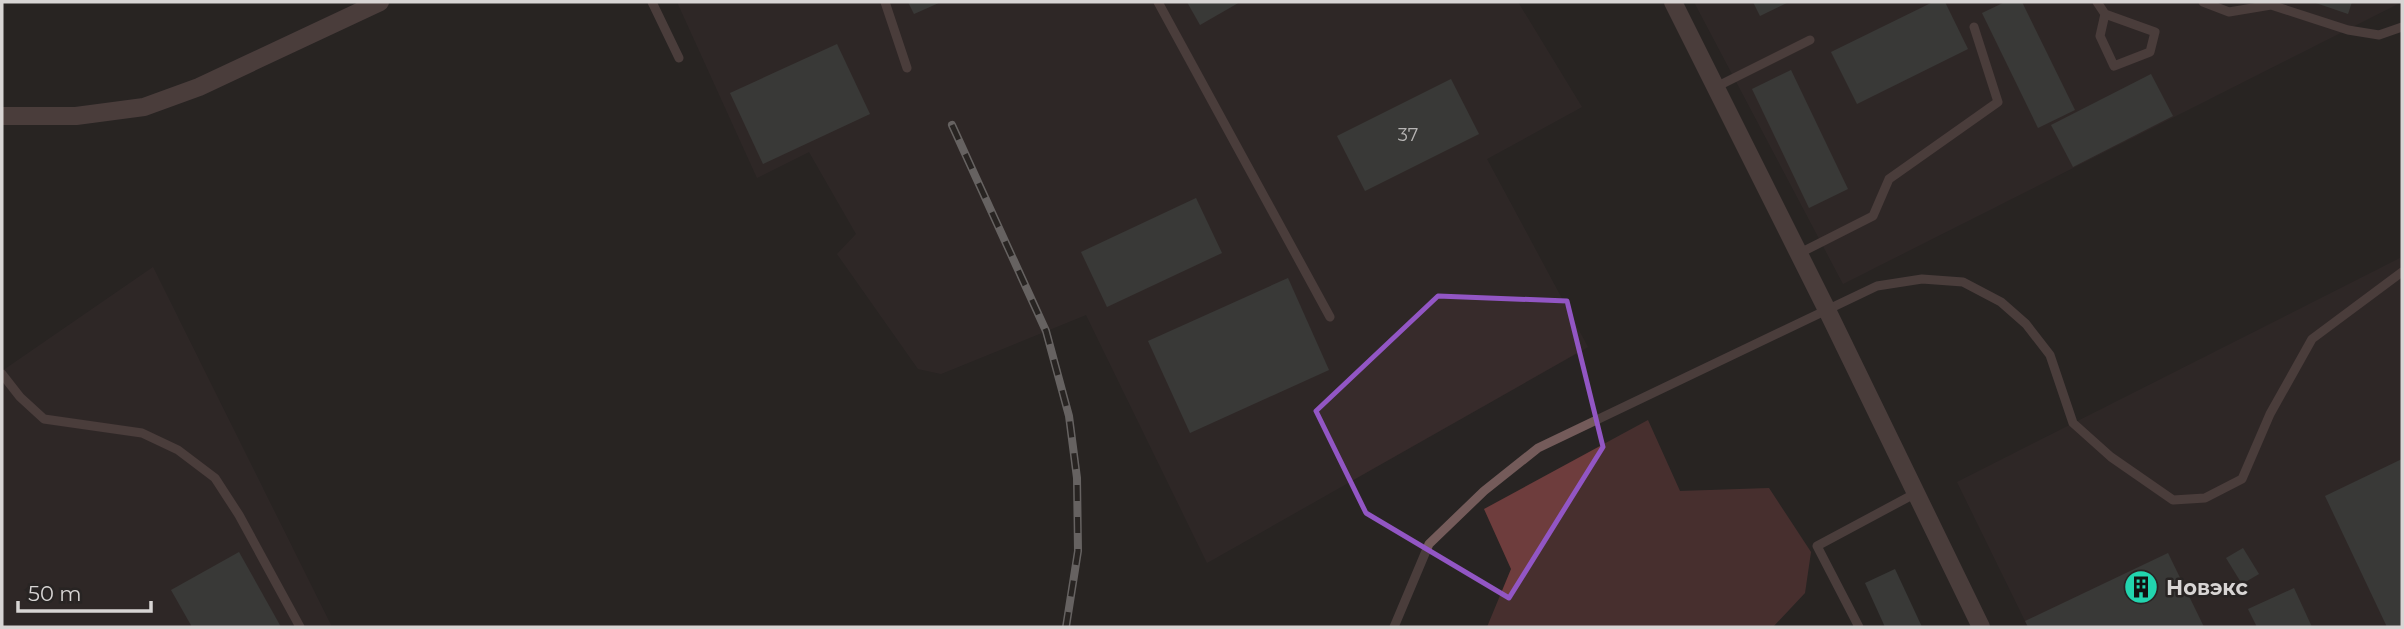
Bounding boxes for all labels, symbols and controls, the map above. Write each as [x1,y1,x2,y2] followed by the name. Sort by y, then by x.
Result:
[1398,124,1418,146] house number: 37
[2122,568,2160,606] building icon: Новэкс
[18,570,150,614] scale bar
[2166,575,2249,600] place label: Новэкс
[28,581,82,606] text: 50 m

